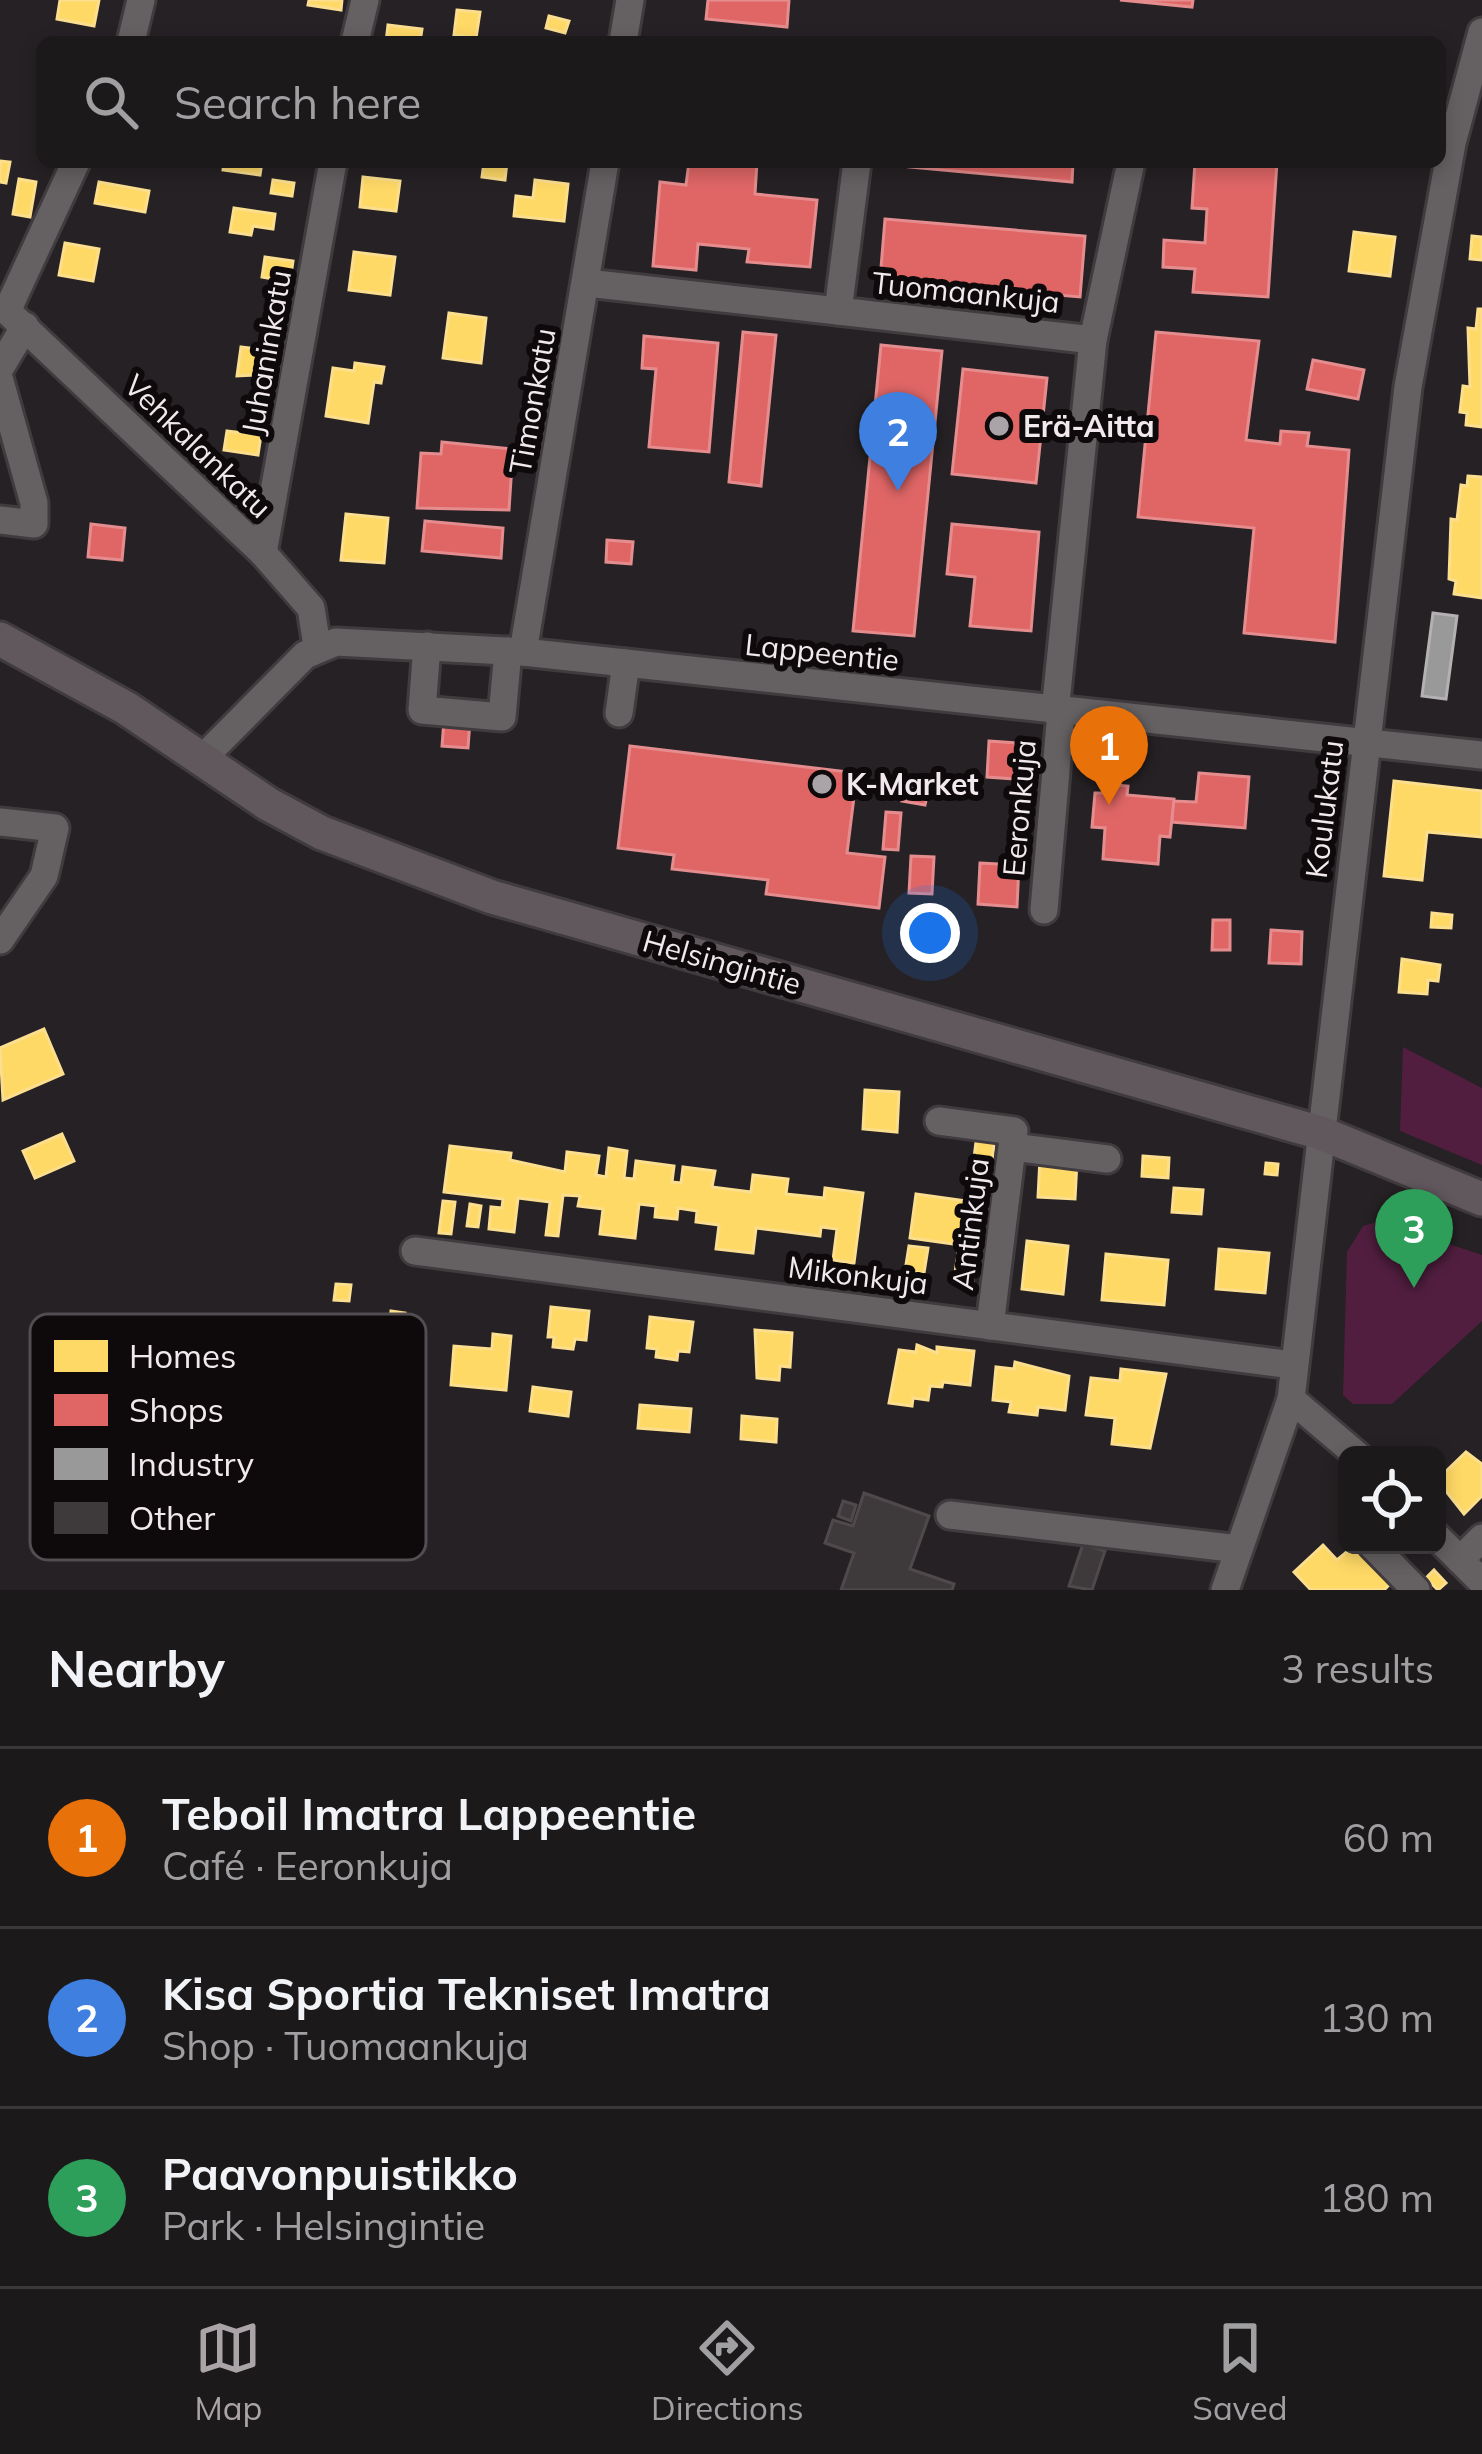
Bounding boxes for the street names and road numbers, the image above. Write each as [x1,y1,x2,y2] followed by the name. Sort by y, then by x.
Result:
[870,263,1062,321] street label: Tuomaankuja
[233,267,299,437] street label: Juhaninkatu
[500,325,564,477] street label: Timonkatu
[116,366,280,526] street label: Vehkalankatu
[743,625,901,679] street label: Lappeentie
[994,738,1044,878] street label: Eeronkuja
[1297,738,1351,880] street label: Koulukatu
[639,921,805,1003] street label: Helsingintie
[943,1156,997,1292] street label: Antinkuja
[786,1248,930,1302] street label: Mikonkuja

